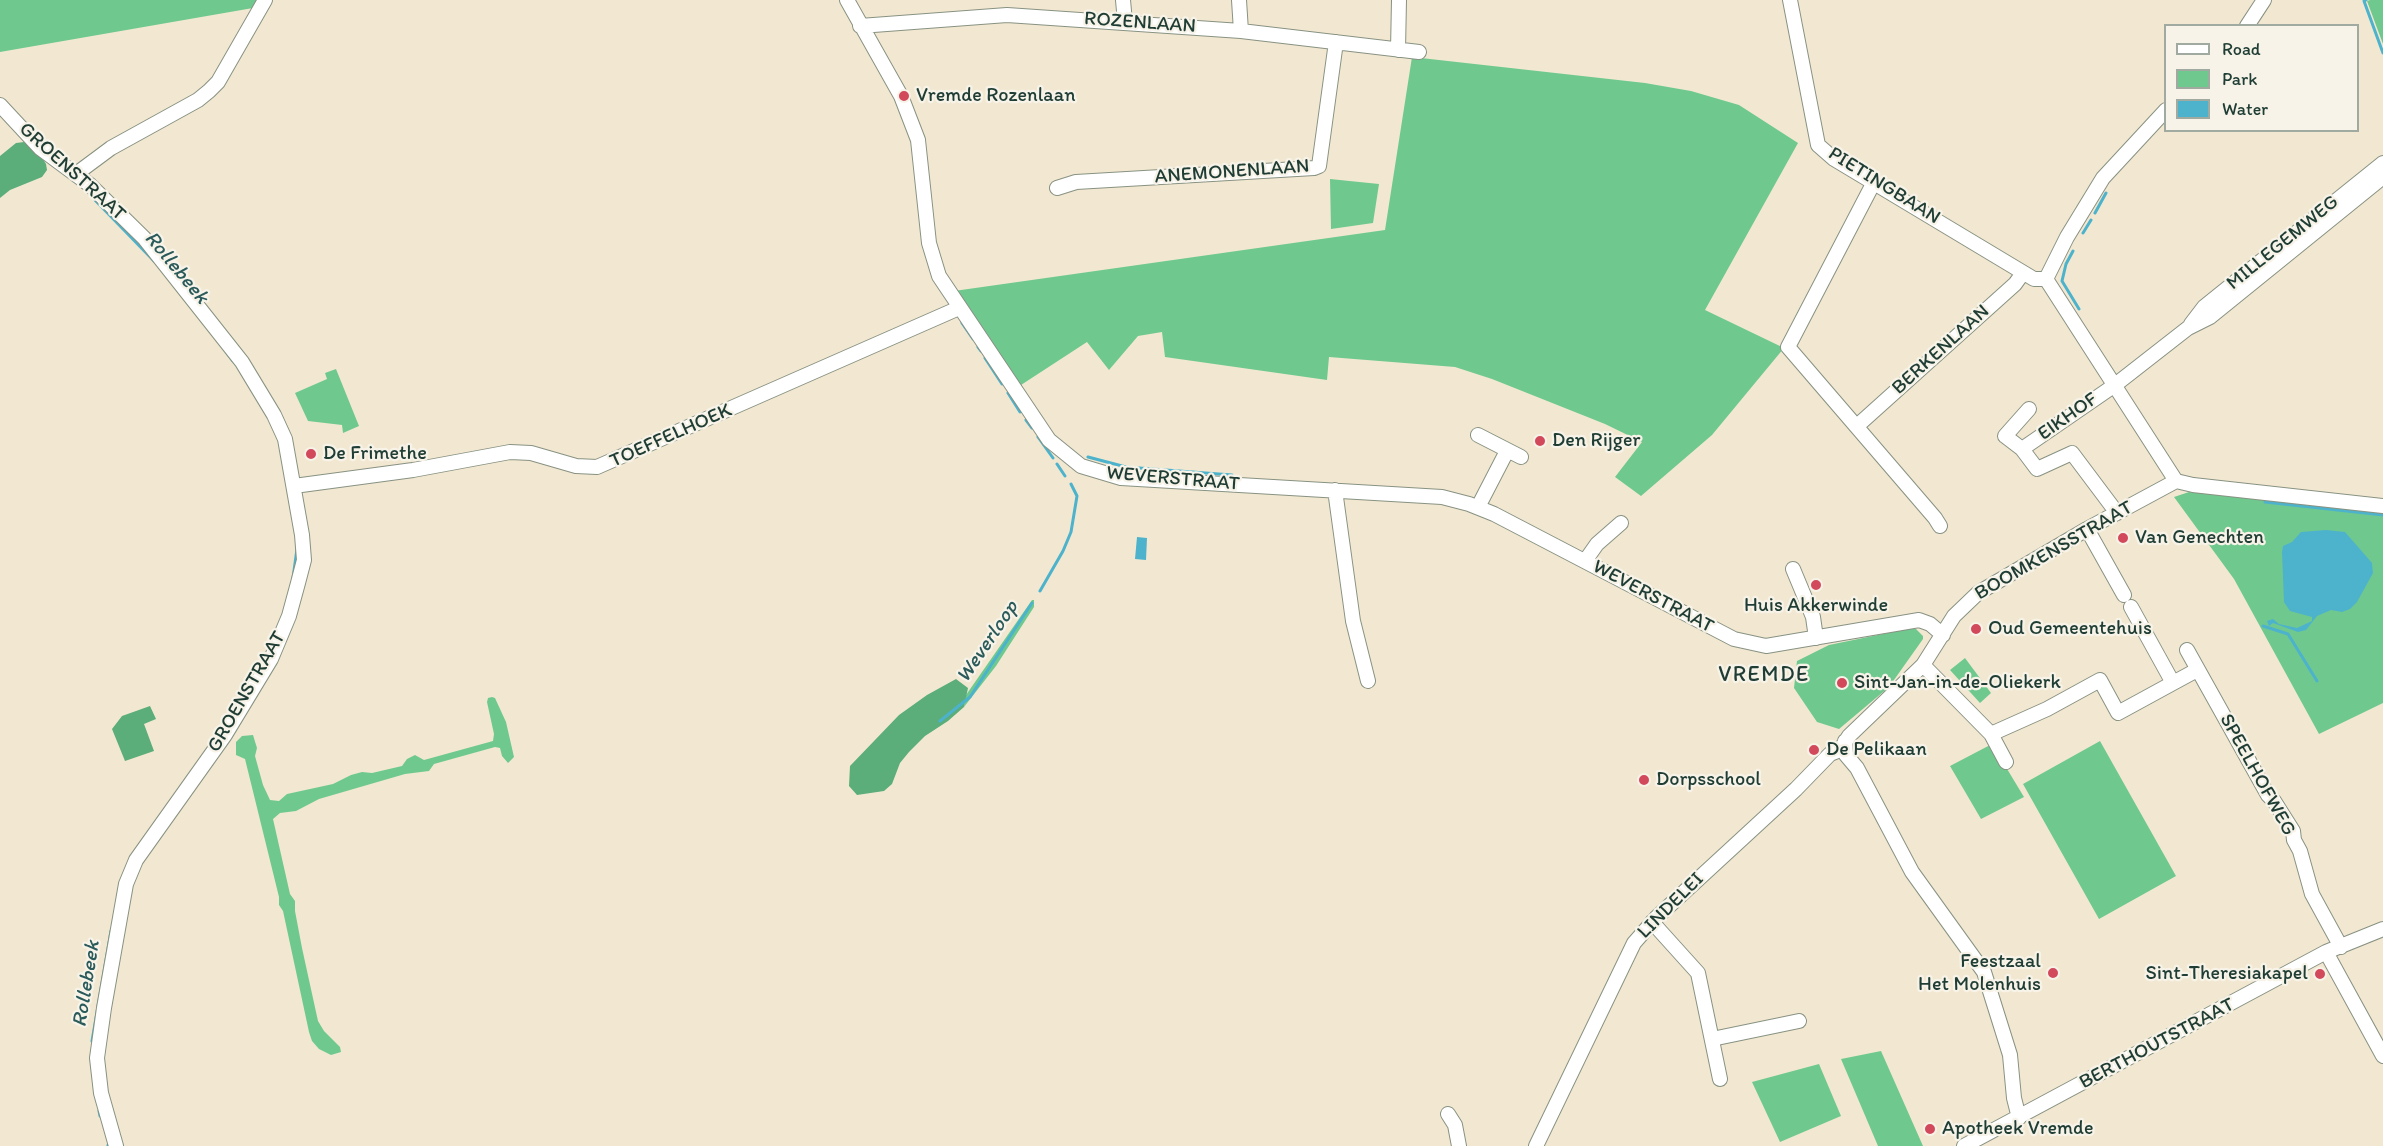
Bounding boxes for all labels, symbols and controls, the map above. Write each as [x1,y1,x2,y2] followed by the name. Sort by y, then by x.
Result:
[1083,7,1197,39] street label: ROZENLAAN
[2164,24,2359,132] legend
[2222,38,2261,60] text: Road
[2222,68,2257,90] text: Park
[916,84,1075,108] place label: Vremde Rozenlaan
[897,89,911,103] marker: Vremde Rozenlaan
[2222,98,2268,120] text: Water
[14,118,130,226] street label: GROENSTRAAT
[1823,142,1945,230] street label: PIETINGBAAN
[1154,155,1310,189] street label: ANEMONENLAAN
[2222,190,2344,296] street label: MILLEGEMWEG
[138,227,214,309] water label: Rollebeek
[1887,300,1995,400] street label: BERKENLAAN
[2033,388,2103,446] street label: EIKHOF
[606,398,736,474] street label: TOEFFELHOEK
[1552,429,1640,453] place label: Den Rijger
[1533,434,1547,448] marker: Den Rijger
[323,442,427,466] place label: De Frimethe
[304,447,318,461] marker: De Frimethe
[1105,461,1241,497] street label: WEVERSTRAAT
[1971,496,2137,606] street label: BOOMKENSSTRAAT
[2135,526,2264,550] place label: Van Genechten
[2116,531,2130,545] marker: Van Genechten
[1588,555,1718,639] street label: WEVERSTRAAT
[1809,578,1823,592] marker: Huis Akkerwinde
[1744,594,1888,618] place label: Huis Akkerwinde
[951,596,1025,688] water label: Weverloop
[1988,617,2152,641] place label: Oud Gemeentehuis
[1969,622,1983,636] marker: Oud Gemeentehuis
[203,627,291,757] street label: GROENSTRAAT
[1718,662,1810,688] district label: VREMDE
[1854,671,2061,695] place label: Sint-Jan-in-de-Oliekerk
[1835,676,1849,690] marker: Sint-Jan-in-de-Oliekerk
[2214,710,2300,840] street label: SPEELHOFWEG
[1826,738,1927,762] place label: De Pelikaan
[1807,743,1821,757] marker: De Pelikaan
[1656,768,1761,792] place label: Dorpsschool
[1637,773,1651,787] marker: Dorpsschool
[1633,868,1709,944] street label: LINDELEI
[68,939,106,1029] water label: Rollebeek
[1918,950,2041,997] place label: Feestzaal Het Molenhuis
[2146,962,2308,986] place label: Sint-Theresiakapel
[2046,966,2060,980] marker: Feestzaal Het Molenhuis
[2313,967,2327,981] marker: Sint-Theresiakapel
[2075,993,2239,1095] street label: BERTHOUTSTRAAT
[1942,1117,2093,1141] place label: Apotheek Vremde
[1923,1122,1937,1136] marker: Apotheek Vremde

